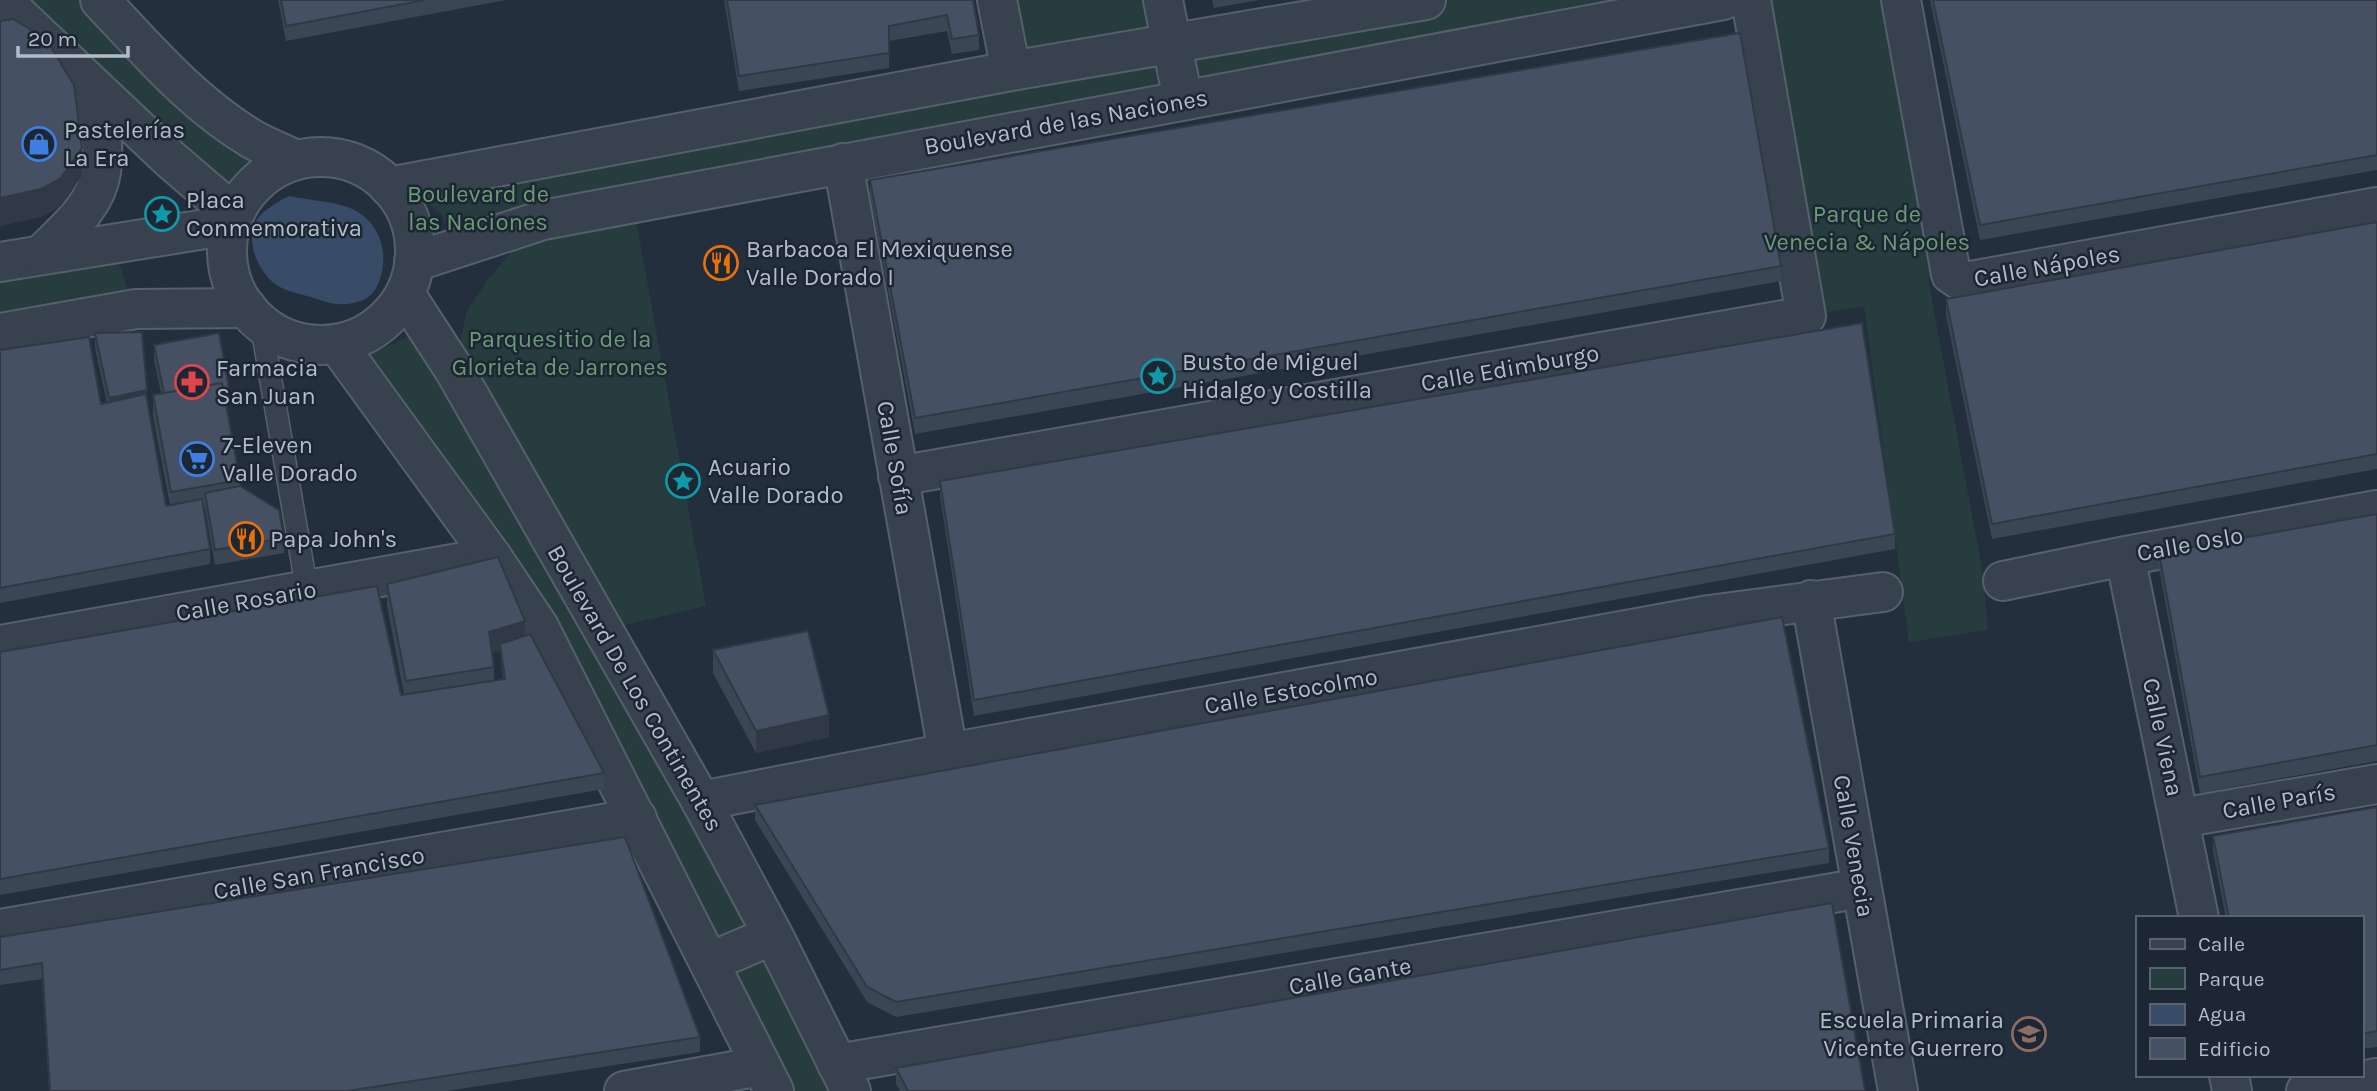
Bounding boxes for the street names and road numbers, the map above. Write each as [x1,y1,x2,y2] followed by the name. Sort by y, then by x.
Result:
[922,83,1210,161] street label: Boulevard de las Naciones
[1972,239,2122,293] street label: Calle Nápoles
[1419,339,1601,397] street label: Calle Edimburgo
[871,399,919,517] street label: Calle Sofía
[2135,521,2245,567] street label: Calle Oslo
[541,540,729,836] street label: Boulevard De Los Continentes
[174,575,318,627] street label: Calle Rosario
[1202,662,1380,720] street label: Calle Estocolmo
[2137,675,2189,799] street label: Calle Viena
[1828,773,1880,919] street label: Calle Venecia
[2220,777,2338,825] street label: Calle París
[211,841,427,905] street label: Calle San Francisco
[1287,951,1413,1001] street label: Calle Gante

